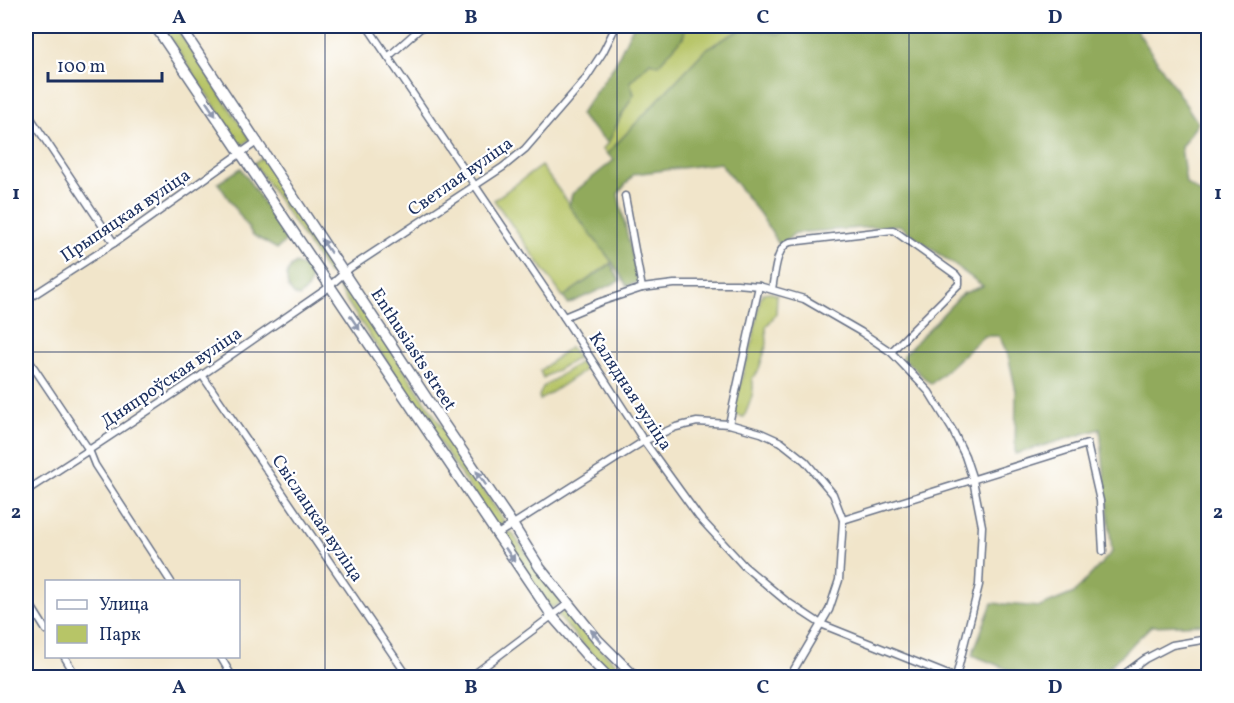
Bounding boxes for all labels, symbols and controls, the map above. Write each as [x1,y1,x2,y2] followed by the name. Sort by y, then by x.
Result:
[172,4,186,32] text: A
[464,4,478,32] text: B
[757,4,770,32] text: C
[1048,4,1062,32] text: D
[48,45,162,83] scale bar
[57,55,106,80] text: 100 m
[205,100,217,116] one-way arrow
[403,132,518,223] street label: Светлая вуліца
[56,163,196,269] street label: Прыпяцкая вуліца
[12,180,20,208] text: 1
[1214,180,1222,208] text: 1
[321,238,332,254] one-way arrow
[364,284,462,416] street label: Enthusiasts street
[349,315,360,331] one-way arrow
[96,322,248,435] street label: Дняпроўская вуліца
[582,328,677,456] street label: Калядная вуліца
[265,450,369,588] street label: Свіслацкая вуліца
[475,471,487,487] one-way arrow
[11,499,21,527] text: 2
[1213,499,1223,527] text: 2
[504,547,515,563] one-way arrow
[45,580,240,658] legend
[99,593,149,618] text: Улица
[99,623,141,648] text: Парк
[589,628,602,644] one-way arrow
[172,674,186,702] text: A
[464,674,478,702] text: B
[757,674,770,702] text: C
[1048,674,1062,702] text: D

